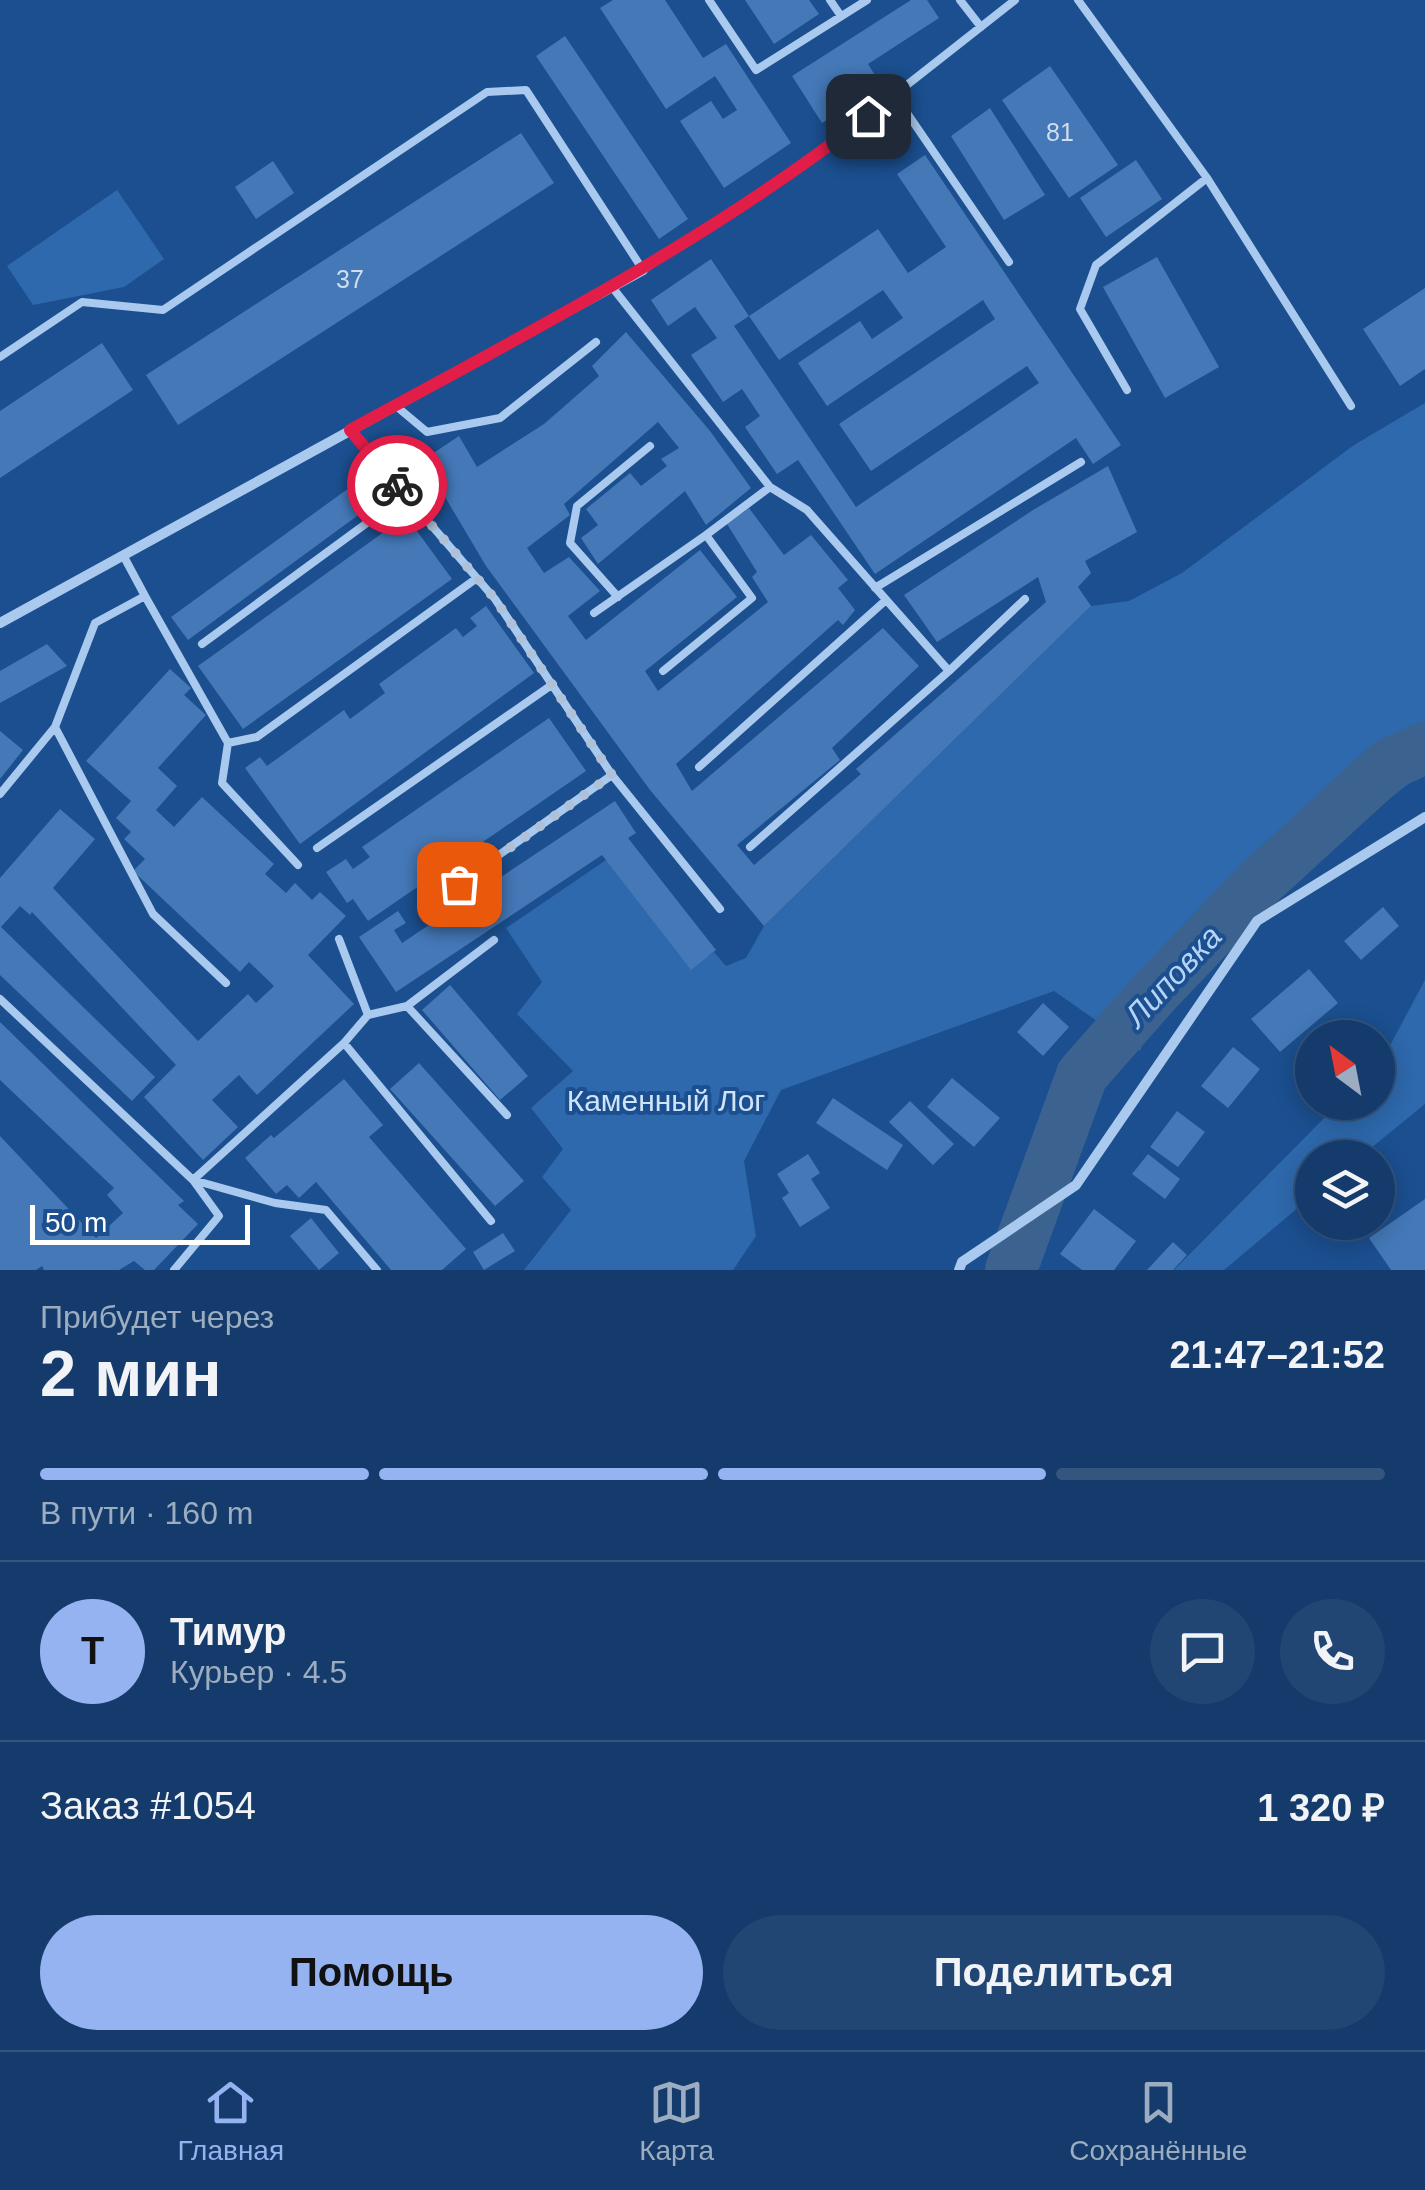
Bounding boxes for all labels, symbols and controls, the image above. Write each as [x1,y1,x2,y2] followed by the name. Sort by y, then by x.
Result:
[826,74,911,159] pin
[841,89,896,144] icon: home
[1046,118,1074,146] house number: 81
[336,265,364,293] house number: 37
[347,435,447,535] courier
[370,458,425,513] icon: bike
[417,842,502,927] pin
[432,857,487,912] icon: bag
[1116,918,1229,1035] water label: Липовка
[1295,1020,1395,1120] north arrow
[1295,1020,1395,1240] map controls
[567,1084,765,1117] park label: Каменный Лог
[1295,1140,1395,1240] button: layers
[30,1200,250,1244] scale bar
[45,1207,107,1238] text: 50 m
[40,1299,274,1335] text: Прибудет через
[1169,1334,1385,1376] text: 21:47–21:52
[40,1337,222,1410] text: 2 мин
[40,1495,253,1531] text: В пути · 160 m
[1150,1599,1255,1704] button: chat
[1280,1599,1385,1704] button: phone
[170,1611,287,1653] text: Тимур
[81,1630,104,1672] text: Т
[170,1654,347,1690] text: Курьер · 4.5
[40,1785,256,1827] text: Заказ #1054
[1257,1787,1385,1829] text: 1 320 ₽
[40,1915,703,2030] button: Помощь
[723,1915,1385,2030] button: Поделиться
[178,2075,284,2167] tab: Главная
[639,2075,714,2167] tab: Карта
[1069,2075,1247,2167] tab: Сохранённые

